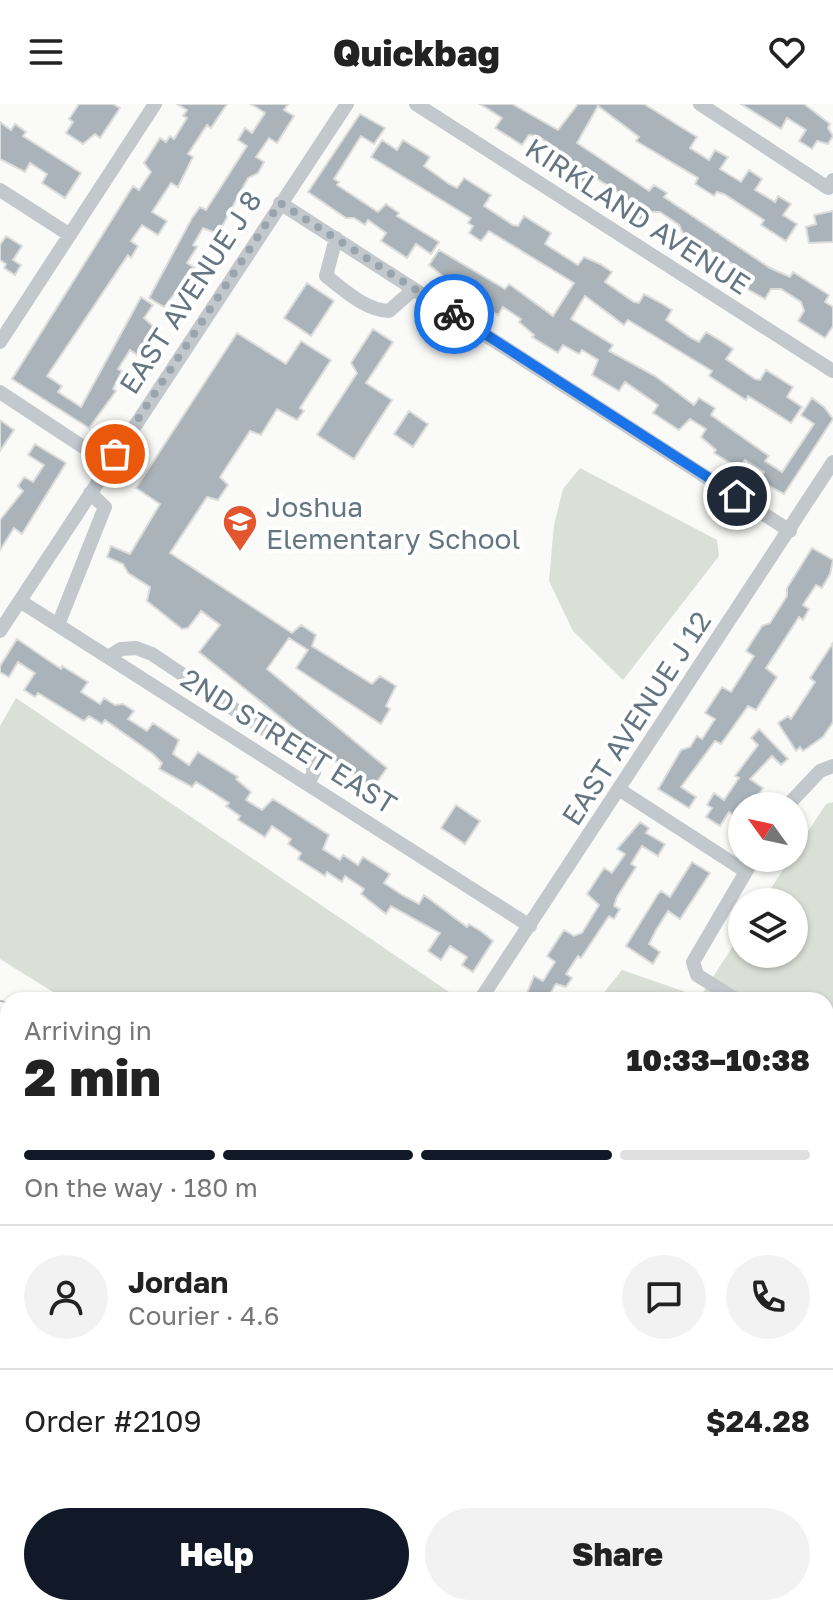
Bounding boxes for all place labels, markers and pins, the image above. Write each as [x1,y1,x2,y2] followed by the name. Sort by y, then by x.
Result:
[81,420,149,488] pin
[703,462,771,530] pin
[266,490,520,555] place label: Joshua Elementary School
[221,503,259,553] school or university icon: Joshua Elementary School

